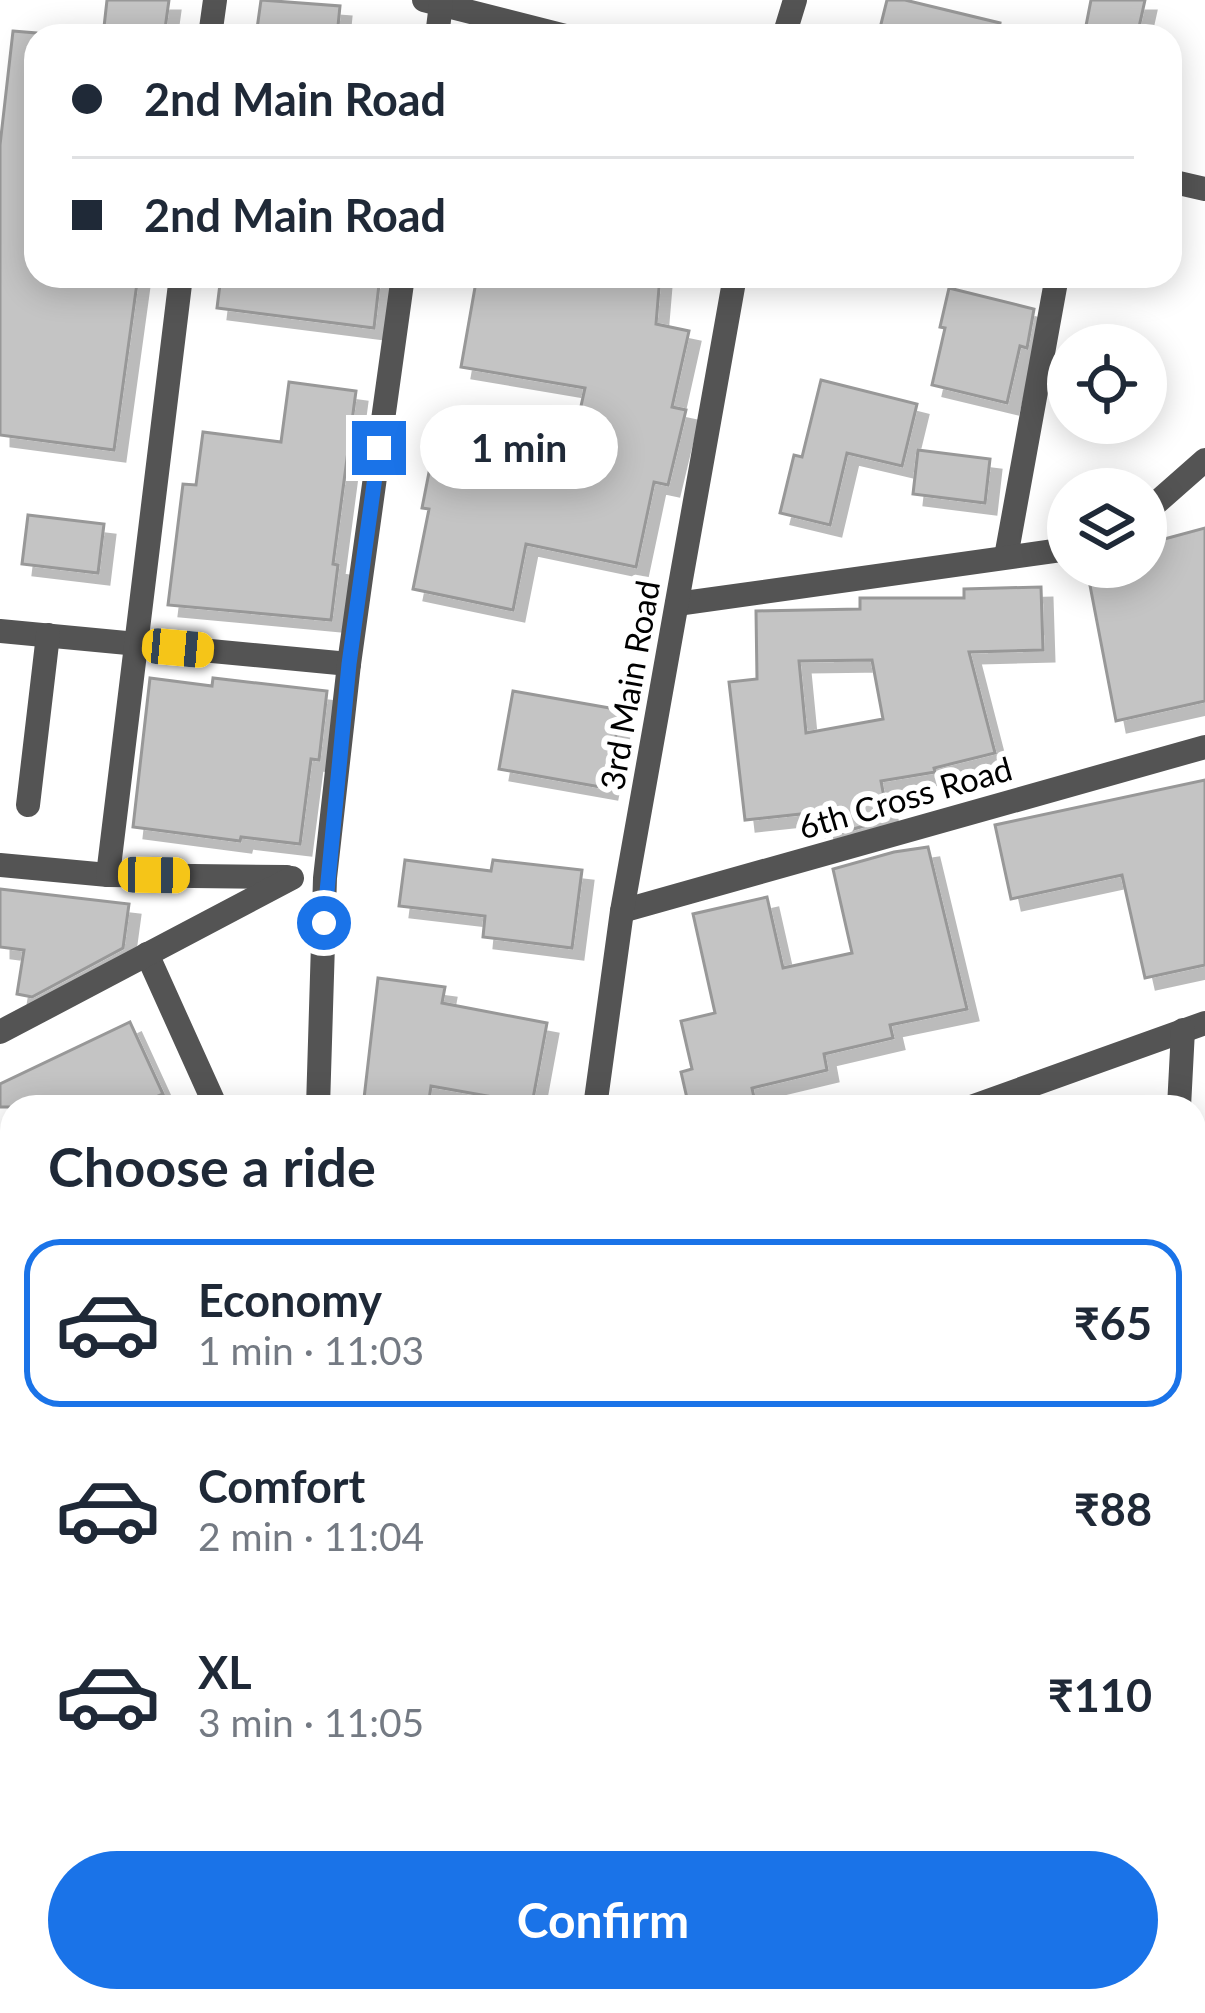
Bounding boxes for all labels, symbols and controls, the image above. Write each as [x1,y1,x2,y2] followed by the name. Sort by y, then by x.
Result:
[144,72,446,126] text: 2nd Main Road
[144,188,446,242] text: 2nd Main Road
[1047,324,1167,588] map controls
[1047,324,1167,444] button: locate
[421,406,619,490] callout: 1 min
[352,421,406,475] route end
[471,424,567,470] text: 1 min
[1047,468,1167,588] button: layers
[591,577,667,793] street label: 3rd Main Road
[141,627,215,669] car
[794,747,1016,847] street label: 6th Cross Road
[118,856,190,894] car
[297,896,351,950] route start
[48,1134,376,1199] text: Choose a ride
[54,1269,162,1377] icon: car
[198,1273,382,1327] text: Economy
[1074,1296,1152,1350] text: ₹65
[198,1327,424,1373] text: 1 min · 11:03
[54,1455,162,1563] icon: car
[198,1459,365,1513] text: Comfort
[1074,1482,1152,1536] text: ₹88
[198,1513,424,1559] text: 2 min · 11:04
[54,1641,162,1749] icon: car
[198,1645,252,1699] text: XL
[1048,1668,1152,1722] text: ₹110
[198,1699,424,1745] text: 3 min · 11:05
[48,1851,1158,1989] button: Confirm

